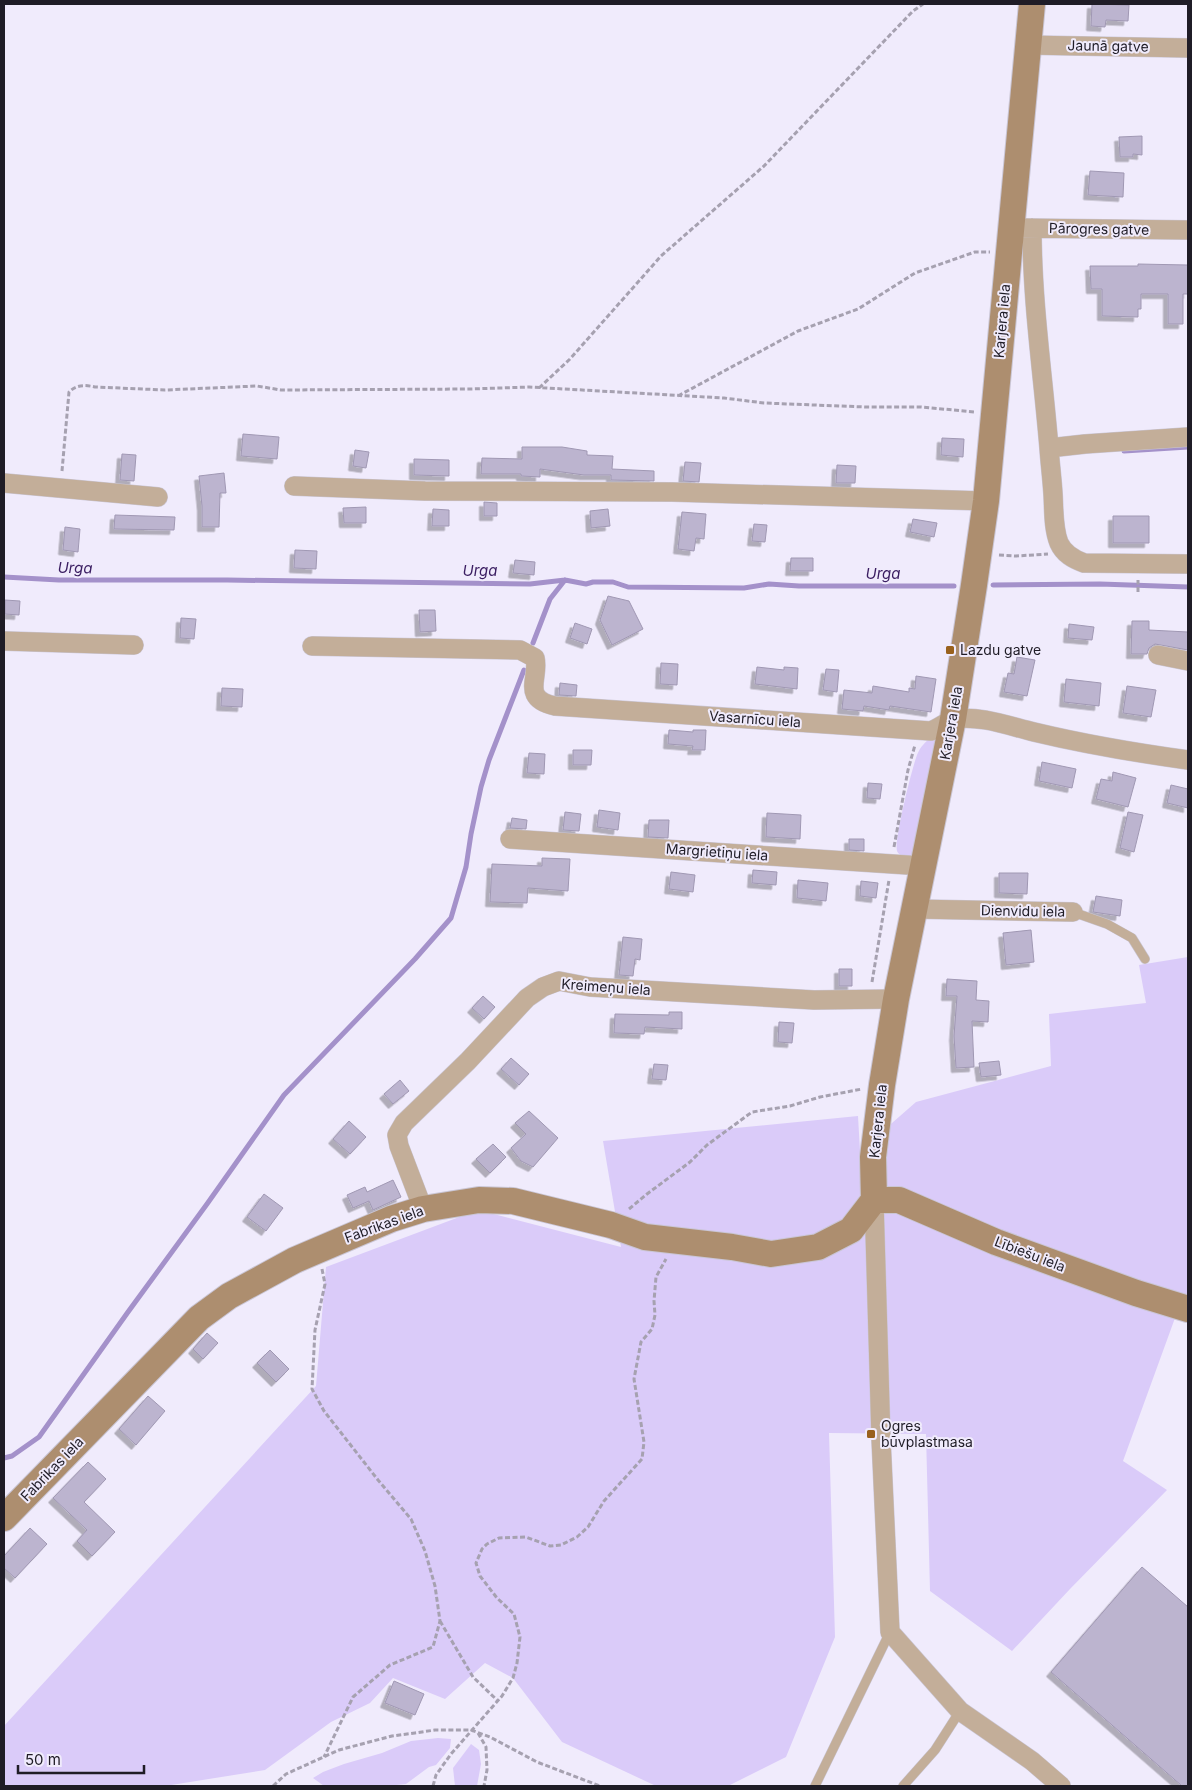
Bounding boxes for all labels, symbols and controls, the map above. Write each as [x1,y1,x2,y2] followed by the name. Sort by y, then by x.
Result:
[1067,36,1149,55] street label: Jaunā gatve
[1049,219,1149,238] street label: Pārogres gatve
[990,283,1013,359] street label: Karjera iela
[57,558,93,577] water label: Urga
[463,561,497,580] water label: Urga
[866,564,900,583] water label: Urga
[960,641,1041,658] place label: Lazdu gatve
[944,644,956,656] marker: Lazdu gatve
[936,685,965,761] street label: Karjera iela
[708,707,802,730] street label: Vasarnīcu iela
[665,839,769,865] street label: Margrietiņu iela
[981,901,1065,920] street label: Dienvidu iela
[561,975,651,999] street label: Kreimeņu iela
[865,1083,890,1159] street label: Karjera iela
[342,1201,426,1246] street label: Fabrikas iela
[992,1232,1068,1275] street label: Lībiešu iela
[881,1417,973,1450] place label: Ogres būvplastmasa
[865,1428,877,1440] marker: Ogres būvplastmasa
[17,1433,87,1504] street label: Fabrikas iela
[18,1742,144,1774] scale bar
[25,1750,61,1769] text: 50 m

